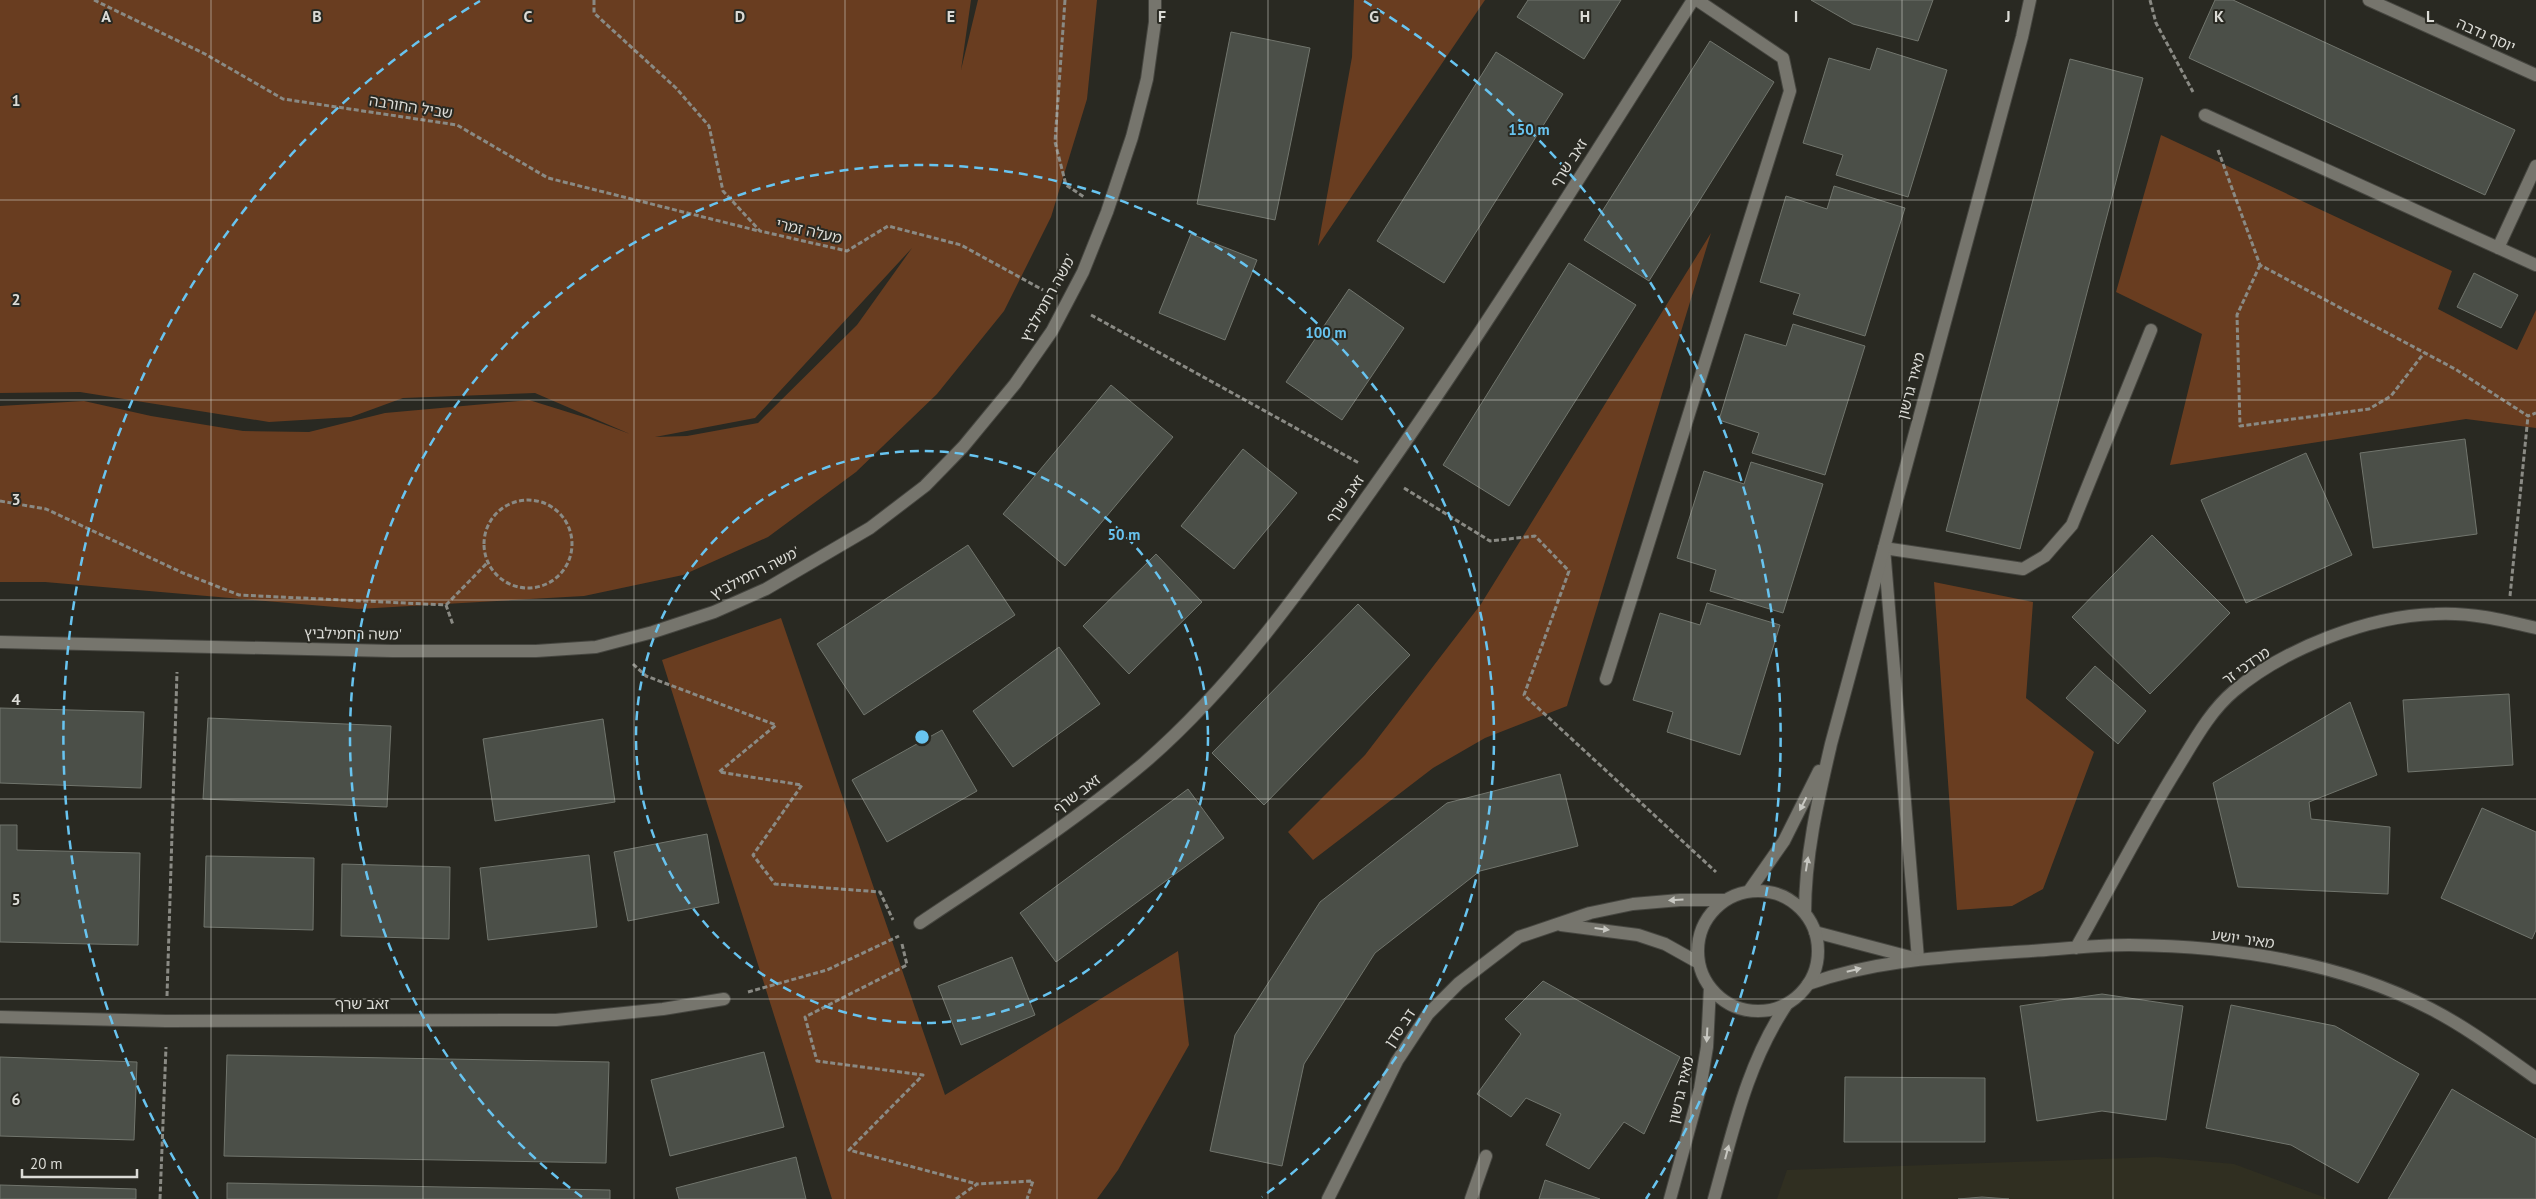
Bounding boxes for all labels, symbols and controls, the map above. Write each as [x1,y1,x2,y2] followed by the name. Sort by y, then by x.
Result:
[101,6,111,26] text: A
[312,6,322,26] text: B
[524,6,533,26] text: C
[735,6,745,26] text: D
[947,6,955,26] text: E
[1158,6,1166,26] text: F
[1369,6,1379,26] text: G
[1580,6,1590,26] text: H
[1794,6,1798,26] text: I
[2004,6,2011,26] text: J
[2214,6,2224,26] text: K
[2426,6,2435,26] text: L
[2454,13,2519,56] street label: יוסף נדבה
[11,90,21,110] text: 1
[368,91,454,122] street label: שביל החורבה
[1508,120,1550,139] text: 150 m
[1546,135,1591,191] street label: זאב שרף
[774,214,844,247] street label: מעלה זמרי
[1016,250,1080,345] street label: משה רחמילביץ'
[11,289,21,309] text: 2
[1305,323,1347,342] text: 100 m
[1892,350,1929,422] street label: מאיר גרשון
[1321,471,1368,527] street label: זאב שרף
[11,489,21,509] text: 3
[1108,525,1140,544] text: 50 m
[707,542,803,603] street label: משה רחמילביץ'
[304,623,402,644] street label: משה רחמילביץ'
[2218,642,2273,689] street label: מרדכי זר
[11,689,21,709] text: 4
[913,728,931,746] centre of rings
[1049,770,1104,818] street label: זאב שרף
[1799,797,1807,811] one-way arrow
[1803,856,1811,872] one-way arrow
[11,889,21,909] text: 5
[1668,897,1684,905] one-way arrow
[1594,925,1610,933] one-way arrow
[2210,925,2276,952] street label: מאיר יושע
[1846,966,1861,974] one-way arrow
[335,994,389,1013] street label: זאב שרף
[1380,1005,1419,1051] street label: דב סדן
[1703,1028,1711,1044] one-way arrow
[1664,1054,1698,1126] street label: מאיר גרשון
[11,1089,21,1109] text: 6
[1724,1144,1732,1159] one-way arrow
[22,1146,138,1178] scale bar
[30,1154,63,1173] text: 20 m

